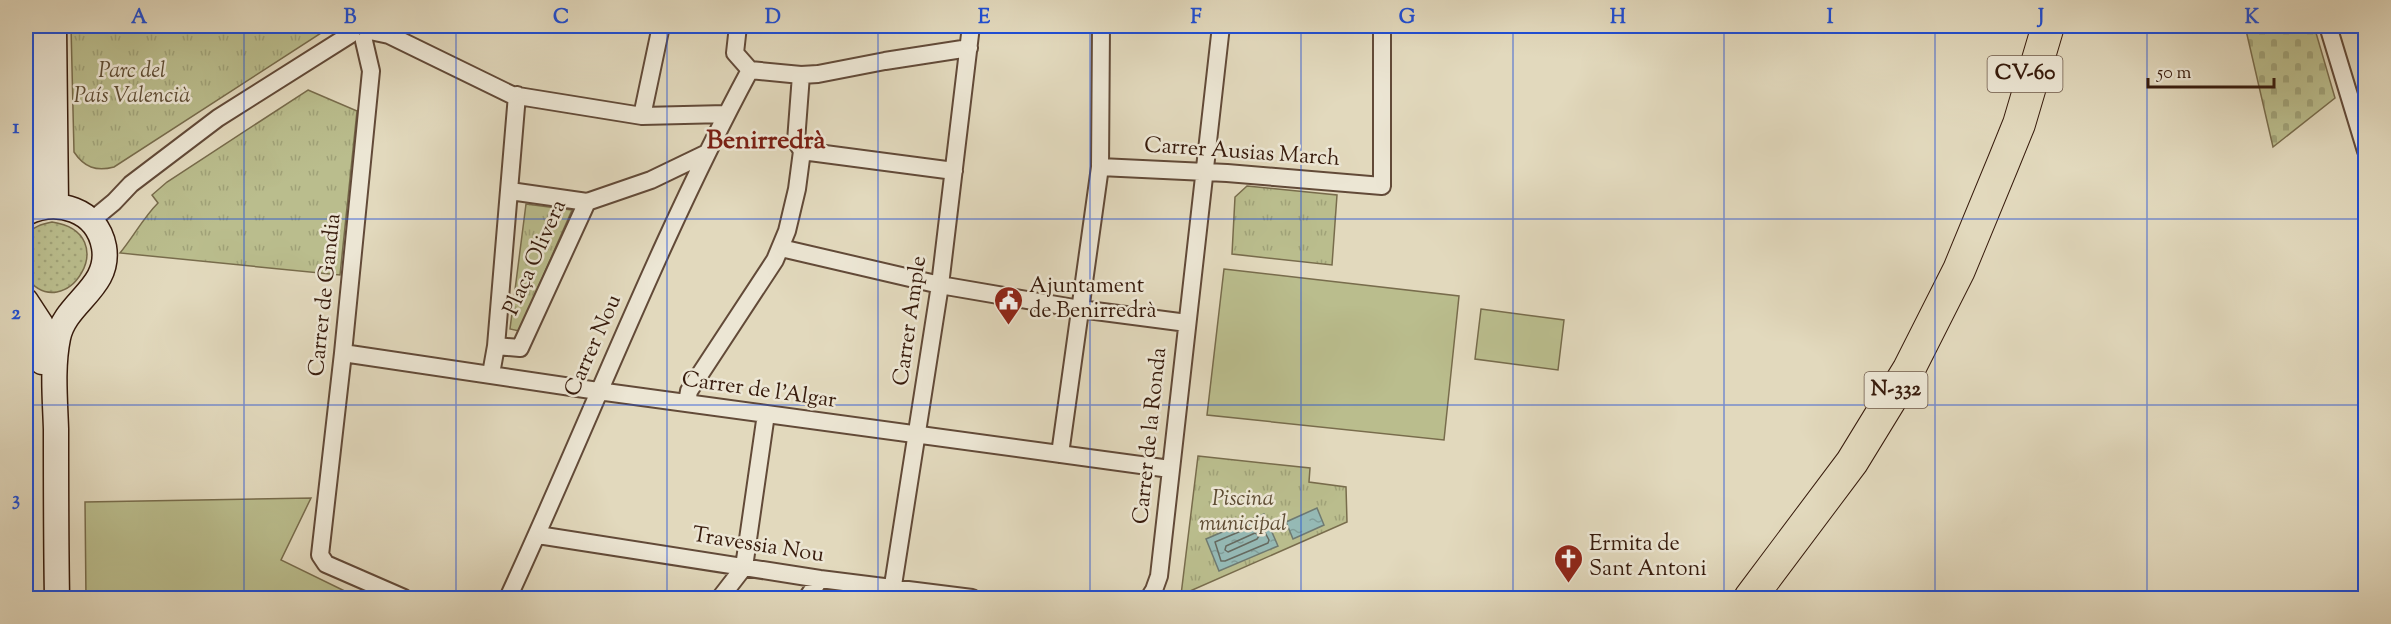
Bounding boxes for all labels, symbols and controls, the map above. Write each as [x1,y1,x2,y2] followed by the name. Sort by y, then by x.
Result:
[131,4,148,33] text: A
[344,4,357,33] text: B
[553,4,569,33] text: C
[765,4,781,33] text: D
[978,4,991,33] text: E
[1190,4,1202,33] text: F
[1399,4,1416,33] text: G
[1610,4,1626,33] text: H
[1827,4,1834,33] text: I
[2036,4,2044,33] text: J
[2245,4,2260,33] text: K
[2148,51,2274,89] scale bar
[74,56,190,113] park label: Parc del País Valencià
[1988,56,2062,92] road number: CV-60
[2156,61,2192,87] text: 50 m
[13,114,20,143] text: 1
[707,123,825,160] district label: Benirredrà
[1143,130,1341,176] street label: Carrer Ausias March
[496,195,576,321] street label: Plaça Olivera
[302,212,350,378] street label: Carrer de Gandia
[886,254,936,388] street label: Carrer Ample
[1029,271,1157,328] place label: Ajuntament de Benirredrà
[992,284,1024,326] public building icon: Ajuntament de Benirredrà
[557,289,631,402] street label: Carrer Nou
[11,300,21,329] text: 2
[1126,346,1176,526] street label: Carrer de la Ronda
[680,364,838,418] street label: Carrer de l'Algar
[1864,372,1928,408] road number: N-332
[1199,484,1287,541] park label: Piscina municipal
[12,486,20,515] text: 3
[690,520,827,572] street label: Travessia Nou
[1589,529,1707,586] place label: Ermita de Sant Antoni
[1552,542,1584,584] church icon: Ermita de Sant Antoni

